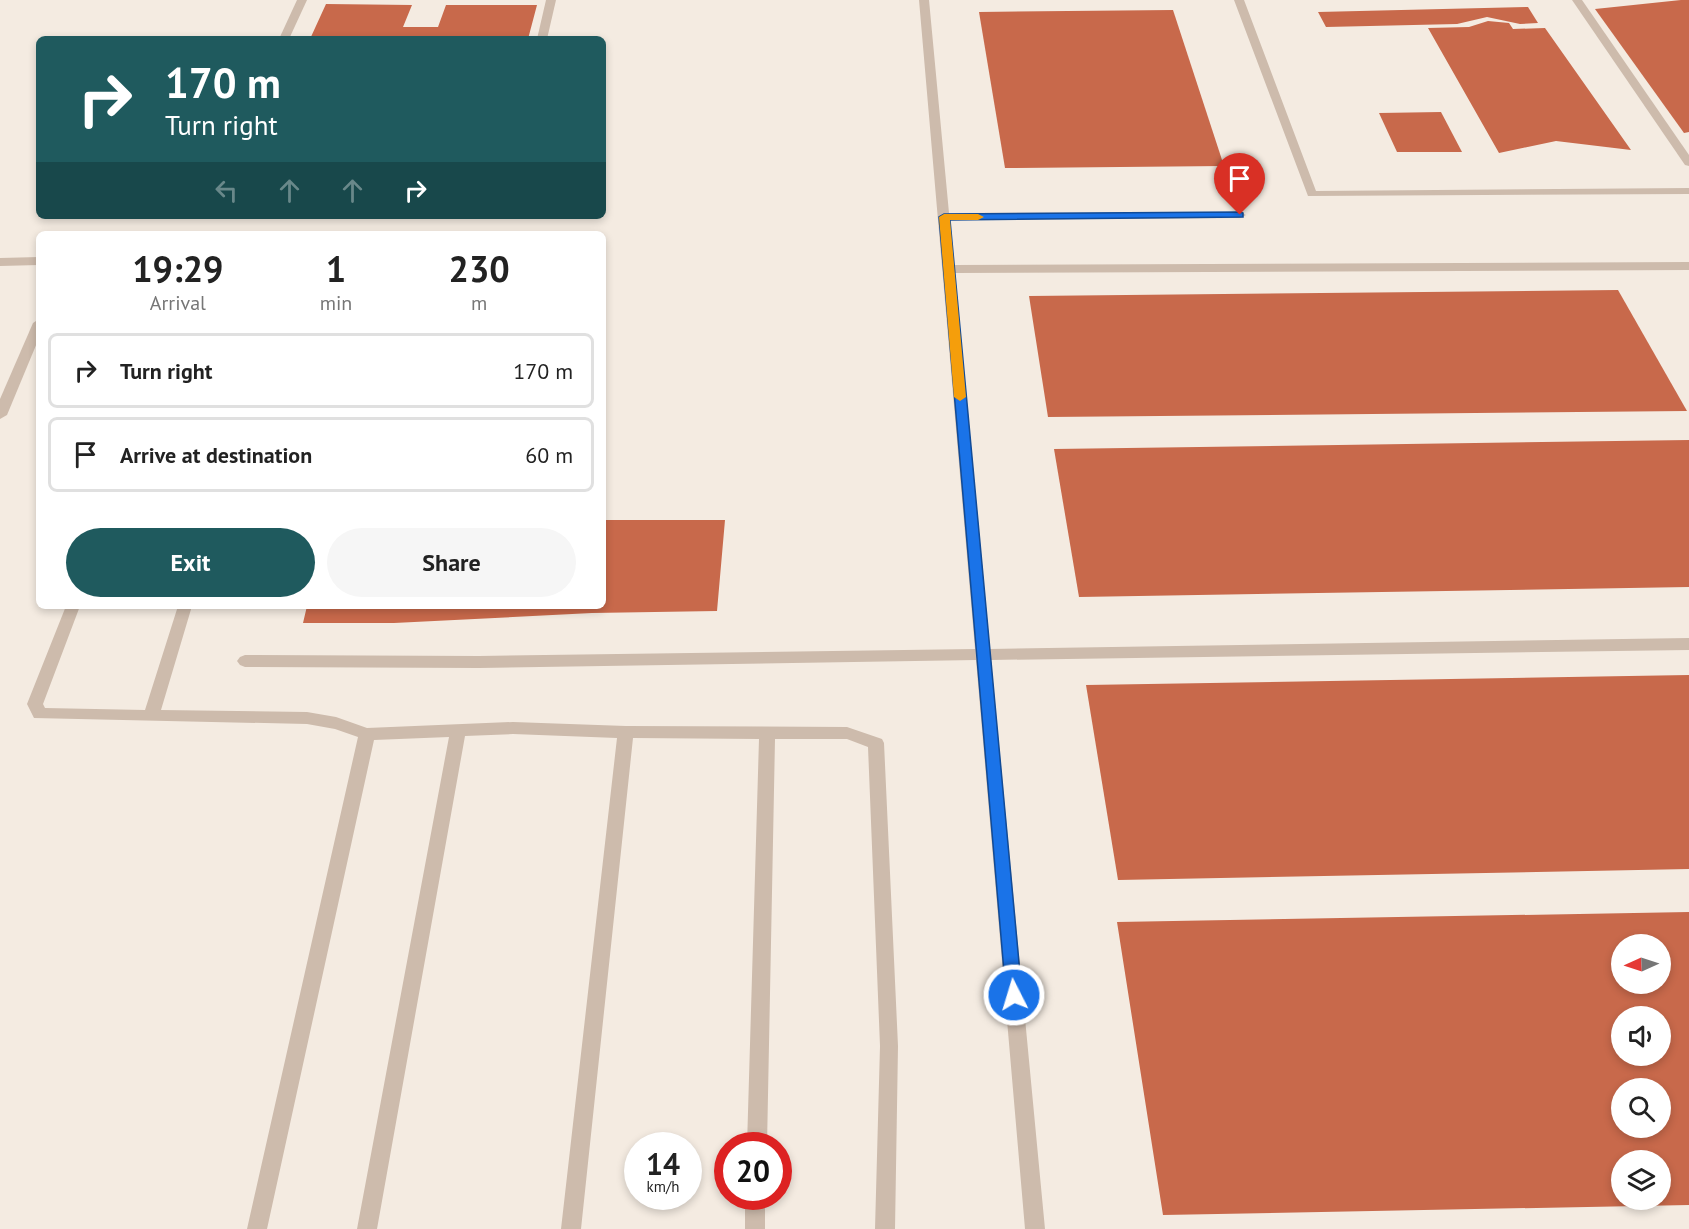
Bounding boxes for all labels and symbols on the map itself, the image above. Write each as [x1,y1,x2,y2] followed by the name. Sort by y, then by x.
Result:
[1214,153,1265,215] pin
[1611,934,1671,994] north arrow
[982,963,1046,1027] position arrow
[714,1132,792,1210] speed limit sign: 20

